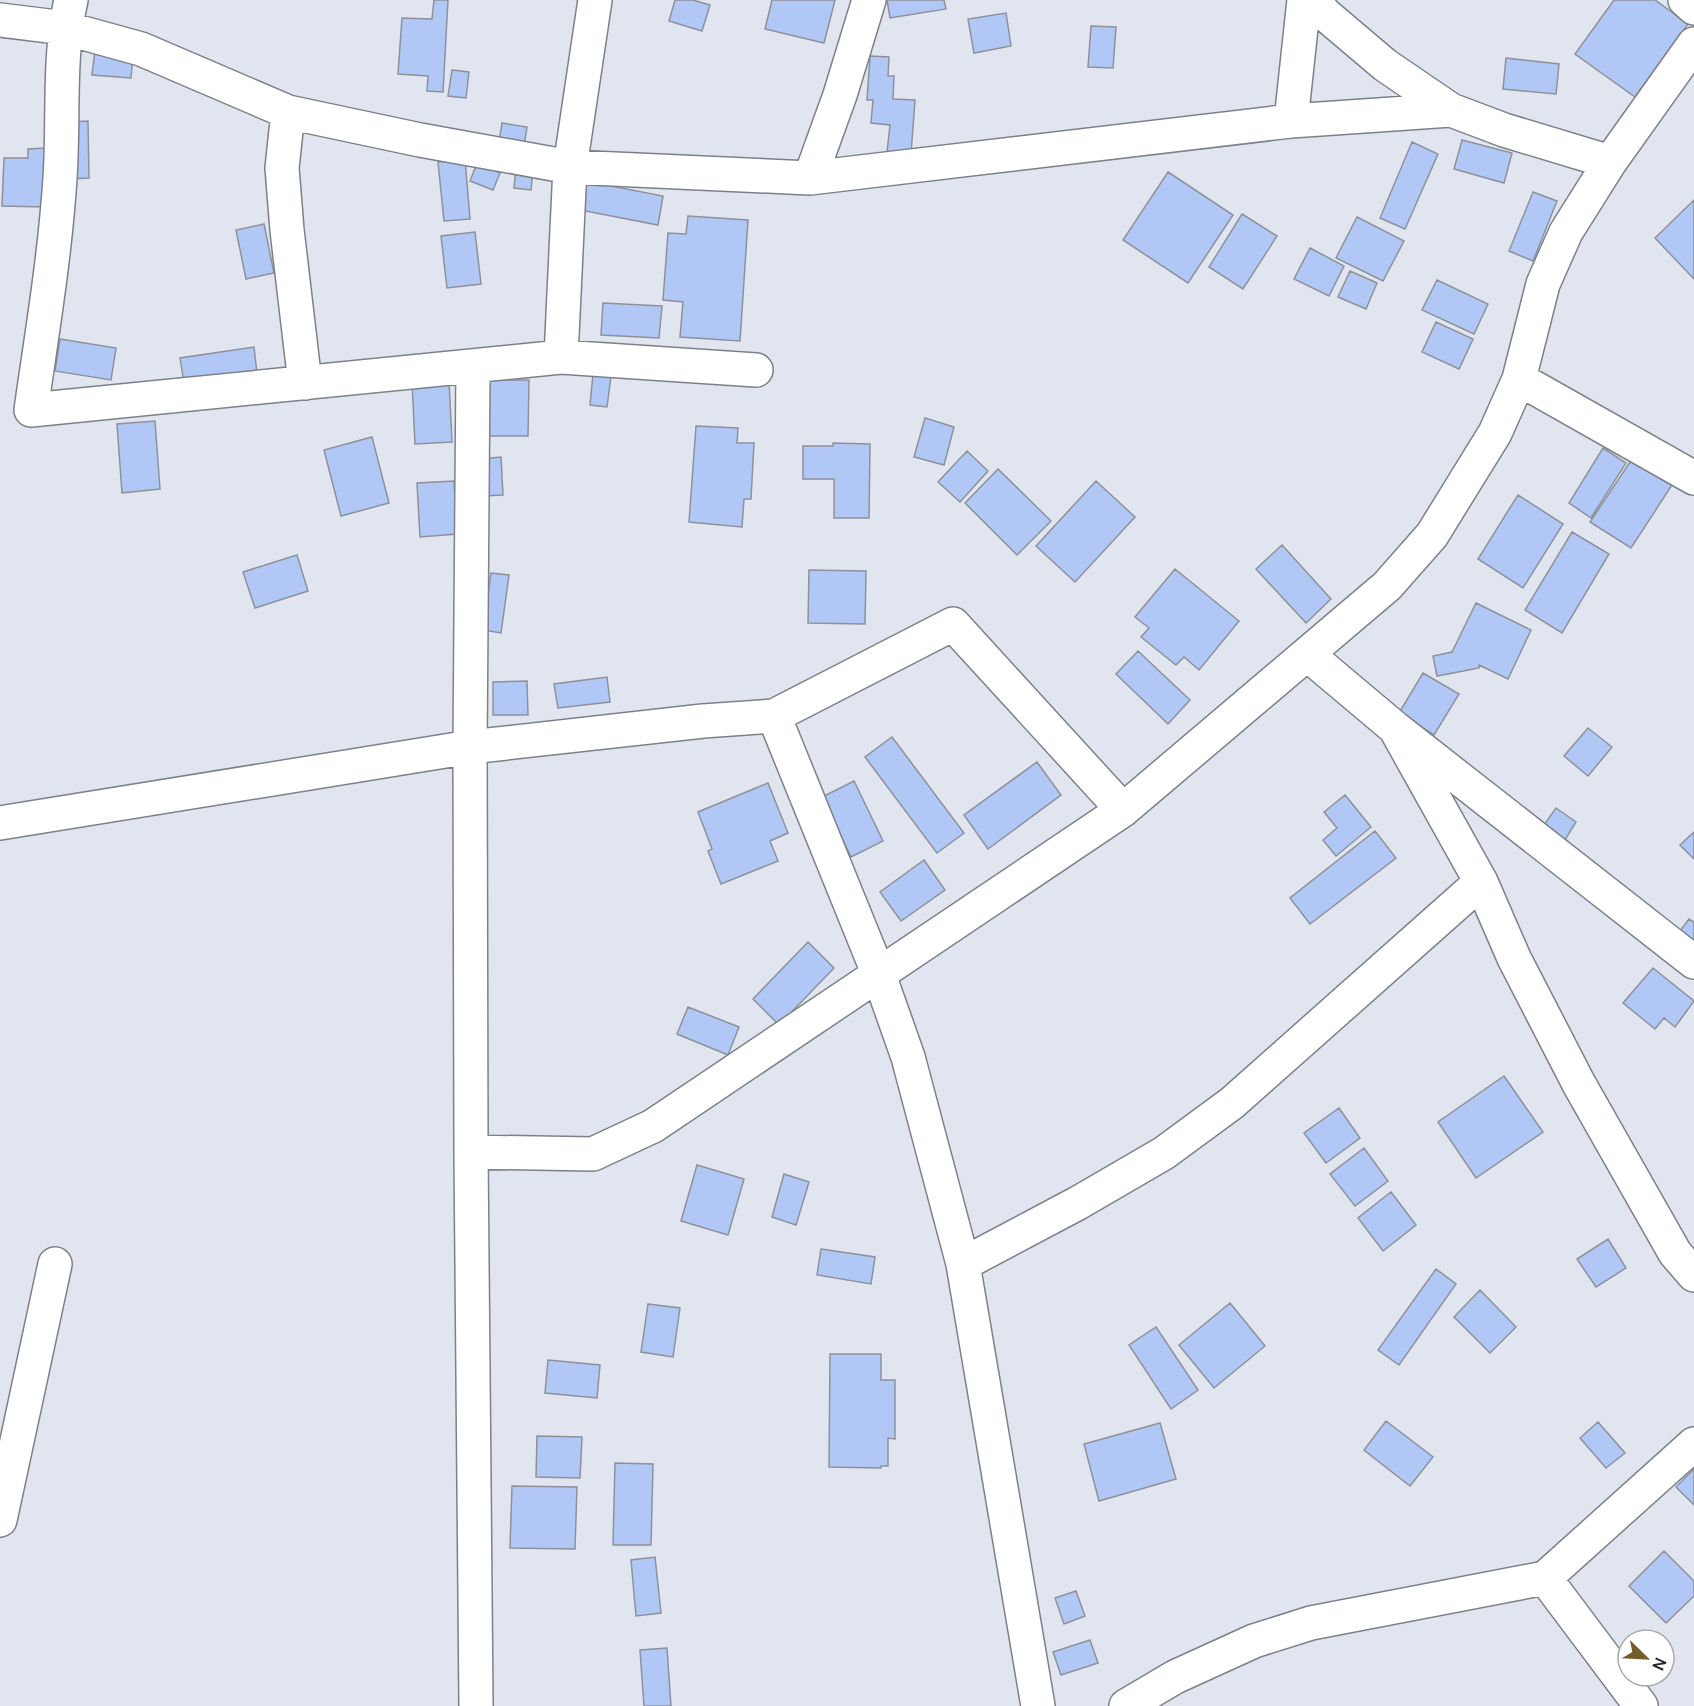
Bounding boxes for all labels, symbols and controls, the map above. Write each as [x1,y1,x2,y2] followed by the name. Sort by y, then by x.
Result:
[1616,1628,1676,1688] north arrow
[1647,1654,1672,1674] text: N

